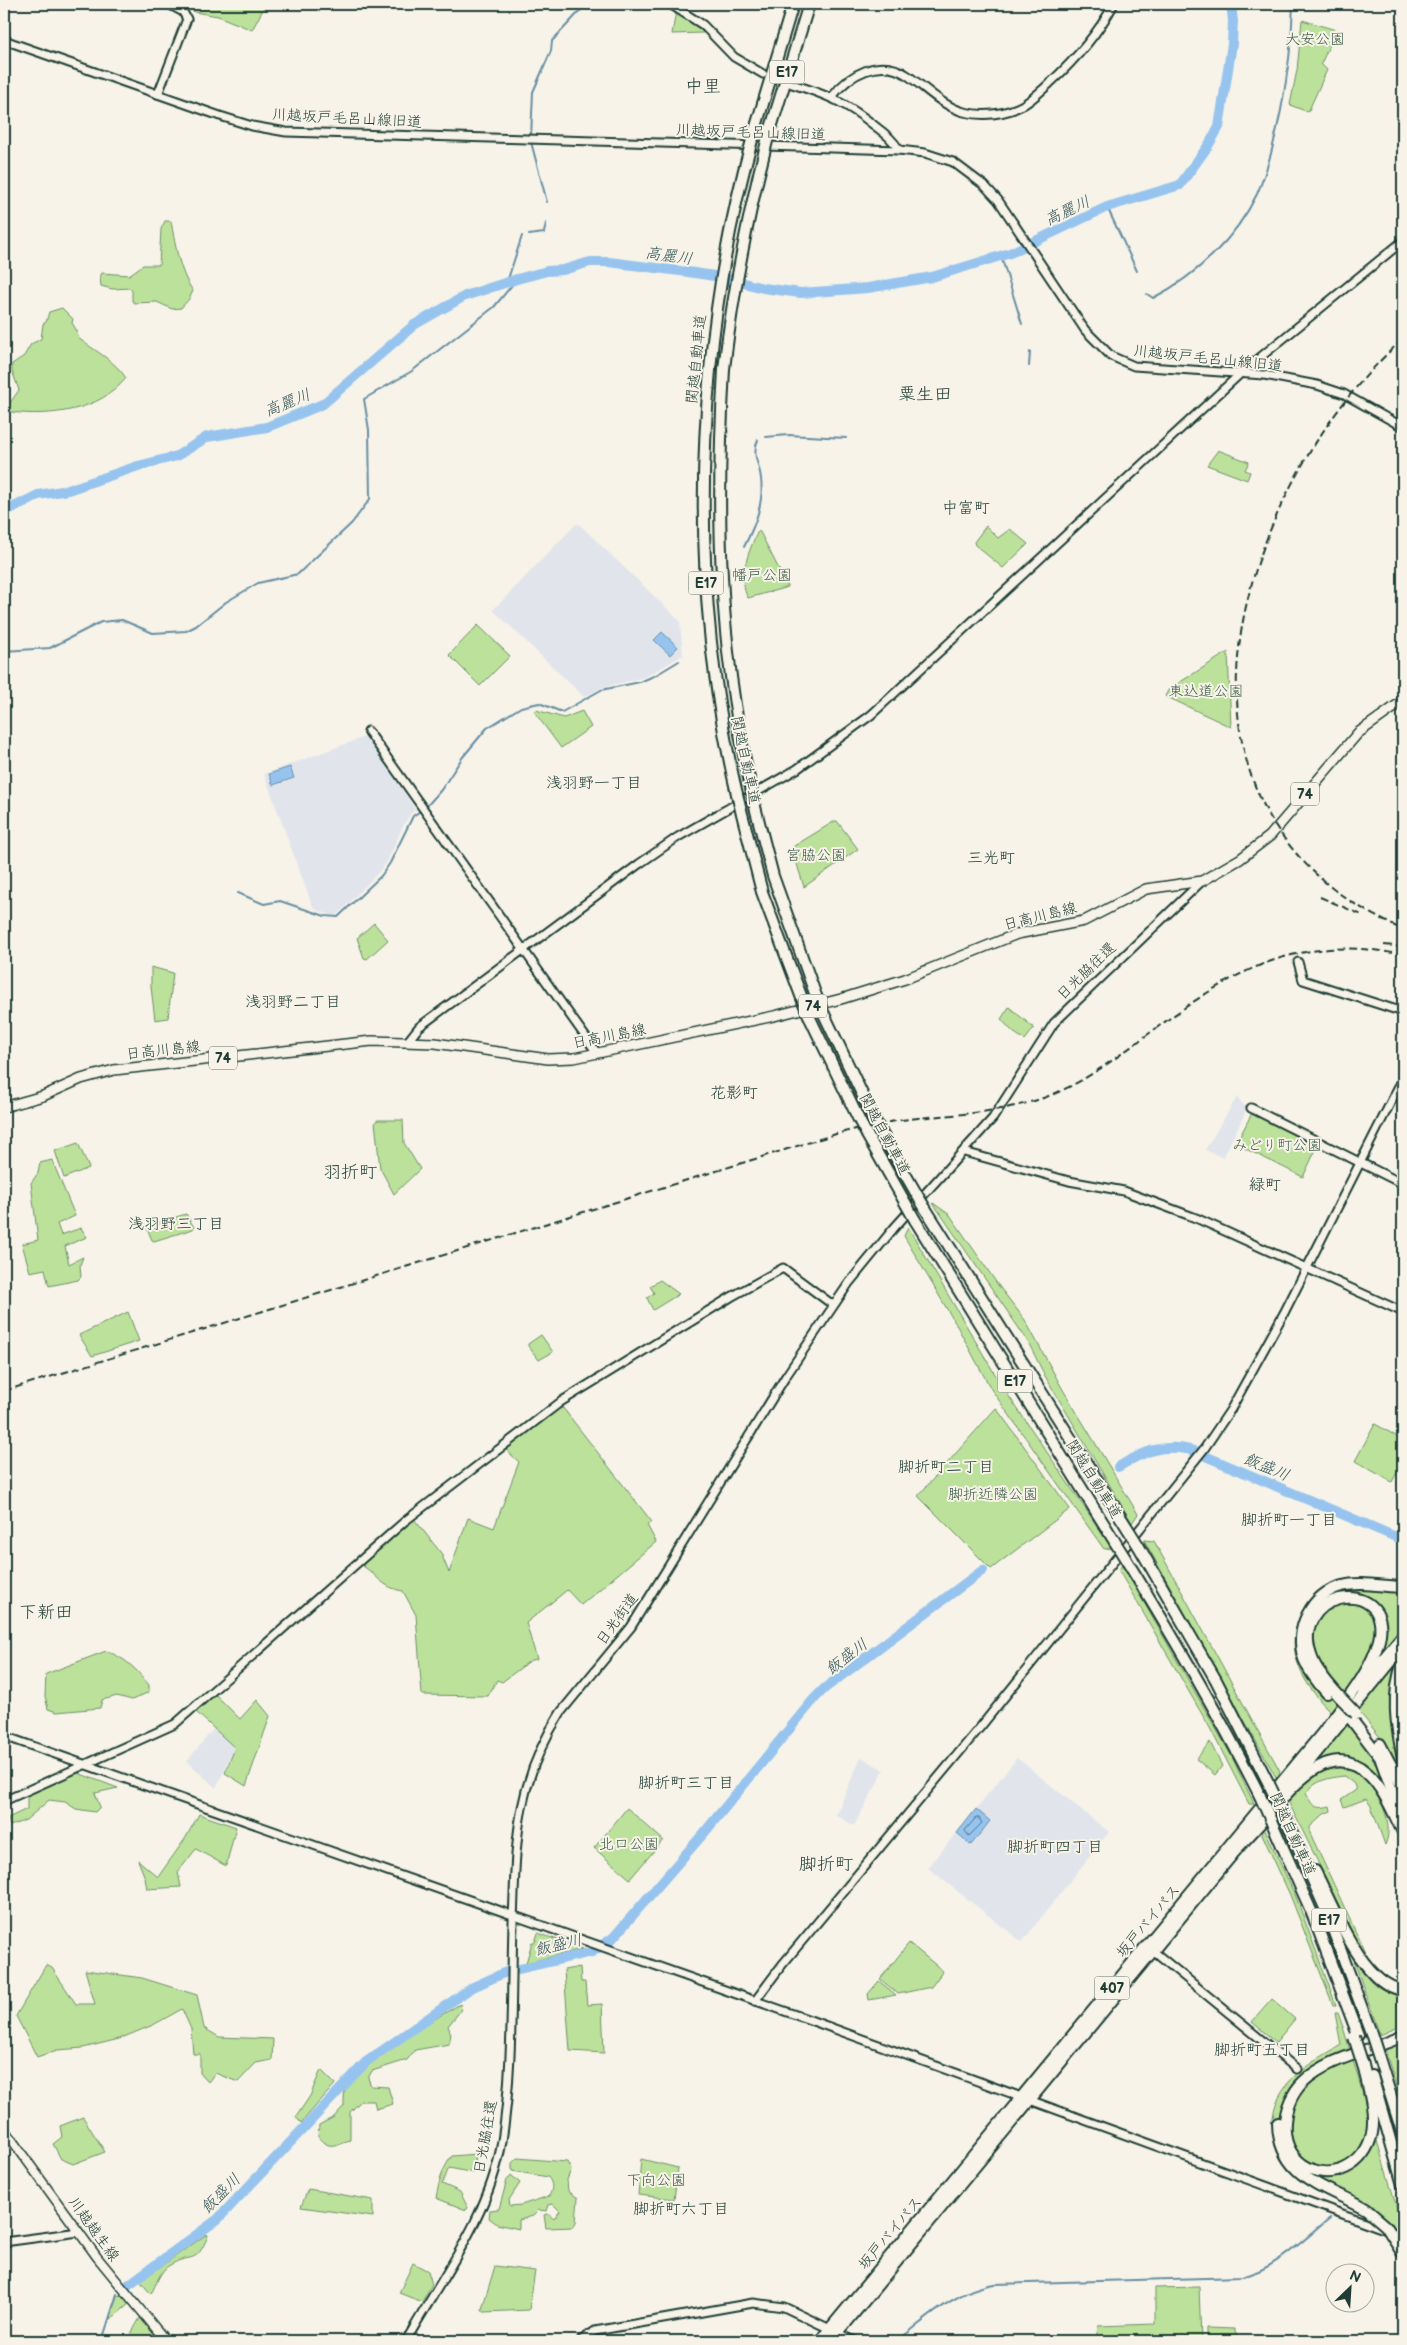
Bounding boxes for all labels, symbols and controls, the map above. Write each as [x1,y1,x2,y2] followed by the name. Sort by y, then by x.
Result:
[1285,30,1345,49] park label: 大安公園
[770,61,804,84] road number: E17
[685,76,721,97] district label: 中里
[272,105,422,132] street label: 川越坂戸毛呂山線旧道
[676,120,826,145] street label: 川越坂戸毛呂山線旧道
[1042,193,1093,230] water label: 高麗川
[644,244,694,269] water label: 高麗川
[682,313,711,405] street label: 関越自動車道
[1132,341,1284,376] street label: 川越坂戸毛呂山線旧道
[898,384,952,405] district label: 粟生田
[262,386,313,421] water label: 高麗川
[942,499,990,518] district label: 中富町
[732,566,792,585] park label: 幡戸公園
[688,572,724,594] road number: E17
[1168,682,1244,701] park label: 東込道公園
[727,714,764,806] street label: 関越自動車道
[546,774,642,793] district label: 浅羽野一丁目
[1291,782,1319,806] road number: 74
[786,846,846,865] park label: 宮脇公園
[967,849,1015,868] district label: 三光町
[1001,898,1079,935] street label: 日高川島線
[1053,938,1120,1004] street label: 日光脇往還
[245,993,341,1012] district label: 浅羽野二丁目
[799,994,827,1018] road number: 74
[570,1020,648,1053] street label: 日高川島線
[125,1037,201,1064] street label: 日高川島線
[209,1046,237,1070] road number: 74
[710,1084,758,1103] district label: 花影町
[855,1090,914,1178] street label: 関越自動車道
[1232,1136,1322,1155] park label: みどり町公園
[323,1162,377,1183] district label: 羽折町
[1249,1176,1281,1195] district label: 緑町
[128,1215,224,1234] district label: 浅羽野三丁目
[998,1370,1032,1392] road number: E17
[1062,1436,1125,1522] street label: 関越自動車道
[1241,1449,1292,1486] water label: 飯盛川
[898,1458,994,1477] district label: 脚折町二丁目
[948,1485,1038,1504] park label: 脚折近隣公園
[1241,1511,1337,1530] district label: 脚折町一丁目
[592,1589,643,1649] street label: 日光街道
[19,1602,73,1623] district label: 下新田
[822,1635,872,1679] water label: 飯盛川
[638,1774,734,1793] district label: 脚折町三丁目
[1266,1789,1320,1879] street label: 関越自動車道
[599,1835,659,1854] park label: 北口公園
[1007,1838,1103,1857] district label: 脚折町四丁目
[799,1854,853,1875] district label: 脚折町
[1112,1881,1184,1962] street label: 坂戸バイパス
[1312,1908,1346,1932] road number: E17
[533,1931,584,1960] water label: 飯盛川
[1094,1976,1130,2000] road number: 407
[1214,2041,1310,2060] district label: 脚折町五丁目
[470,2098,501,2176] street label: 日光脇往還
[197,2170,245,2218] water label: 飯盛川
[626,2171,686,2190] park label: 下向公園
[64,2193,123,2265] street label: 川越越生線
[854,2193,926,2274] street label: 坂戸バイパス
[633,2200,729,2219] district label: 脚折町六丁目
[1324,2262,1374,2312] north arrow
[1347,2267,1364,2287] text: N

